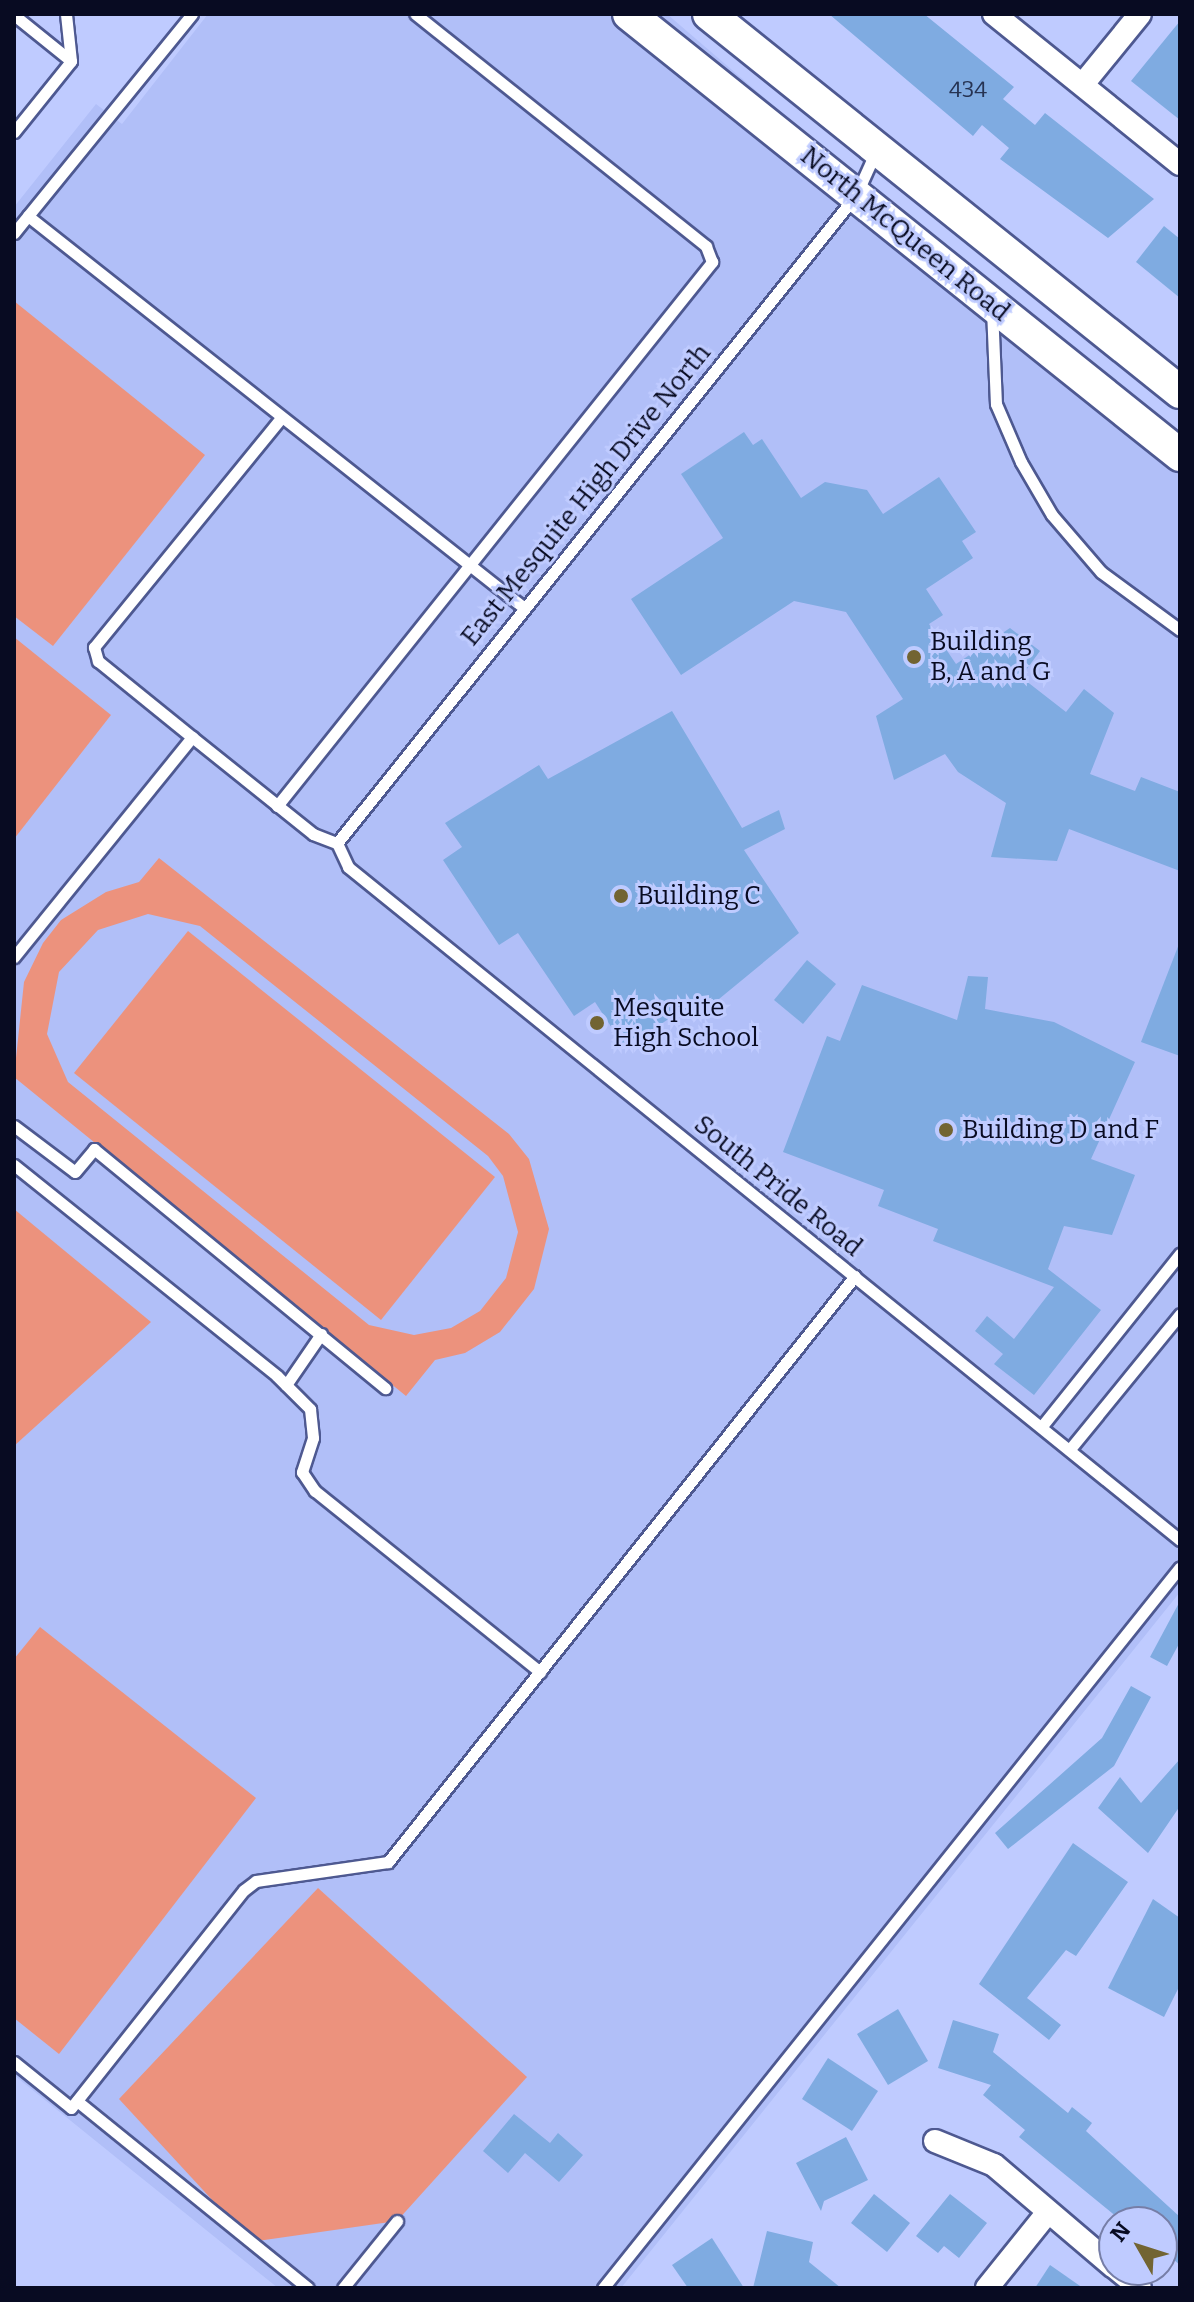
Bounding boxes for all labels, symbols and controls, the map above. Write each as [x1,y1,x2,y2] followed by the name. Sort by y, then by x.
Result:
[949,77,987,103] house number: 434
[794,140,1016,328] street label: North McQueen Road
[455,338,717,652] street label: East Mesquite High Drive North
[930,626,1051,688] place label: Building B, A and G
[905,648,923,666] marker: Building B, A and G
[637,880,761,912] place label: Building C
[612,887,630,905] marker: Building C
[613,992,759,1054] place label: Mesquite High School
[588,1014,606,1032] marker: Mesquite High School
[688,1109,868,1263] street label: South Pride Road
[962,1114,1159,1146] place label: Building D and F
[937,1121,955,1139] marker: Building D and F
[1098,2206,1178,2286] north arrow
[1105,2217,1136,2247] text: N

